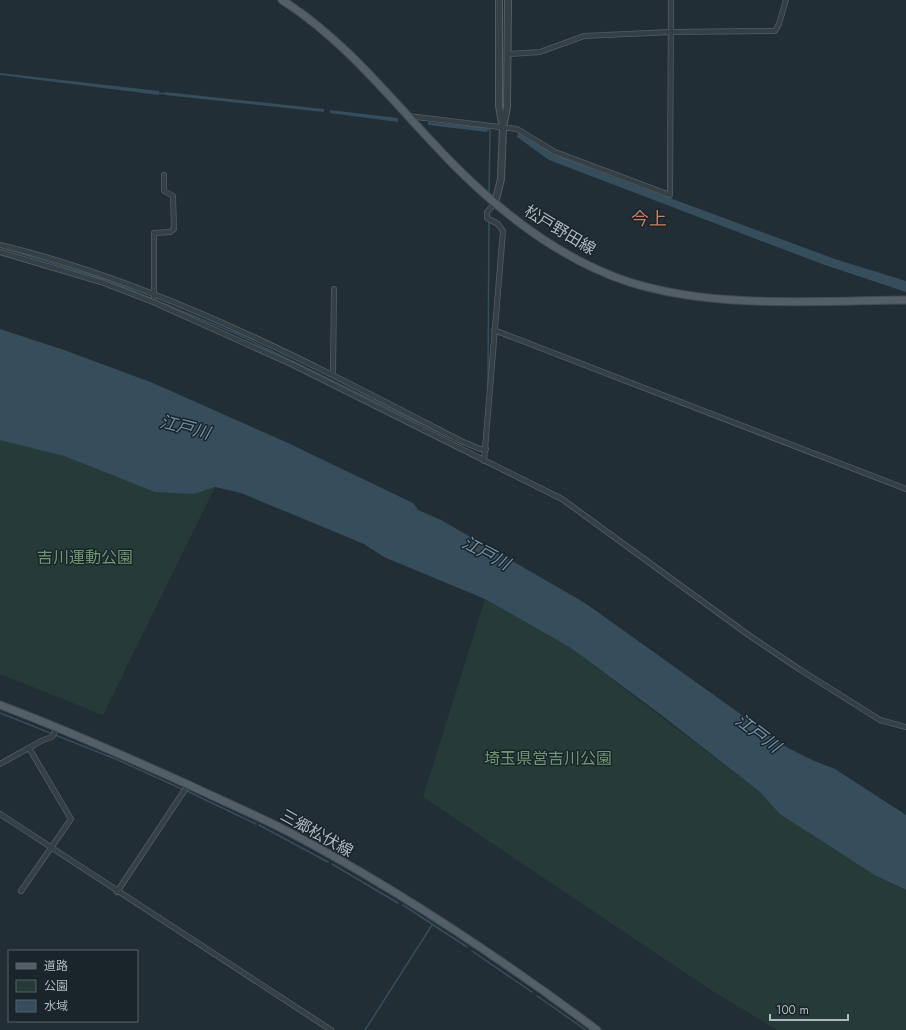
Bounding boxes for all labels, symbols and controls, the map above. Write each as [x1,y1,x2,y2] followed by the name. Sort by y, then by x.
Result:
[520,200,600,260] street label: 松戸野田線
[631,206,667,232] district label: 今上
[157,409,215,445] water label: 江戸川
[458,530,516,577] water label: 江戸川
[37,546,133,569] park label: 吉川運動公園
[730,708,787,759] water label: 江戸川
[484,747,612,770] park label: 埼玉県営吉川公園
[276,804,358,862] street label: 三郷松伏線
[8,950,138,1022] legend
[44,957,68,975] text: 道路
[44,977,68,995] text: 公園
[770,996,848,1022] scale bar
[44,997,68,1015] text: 水域
[776,1001,809,1019] text: 100 m

